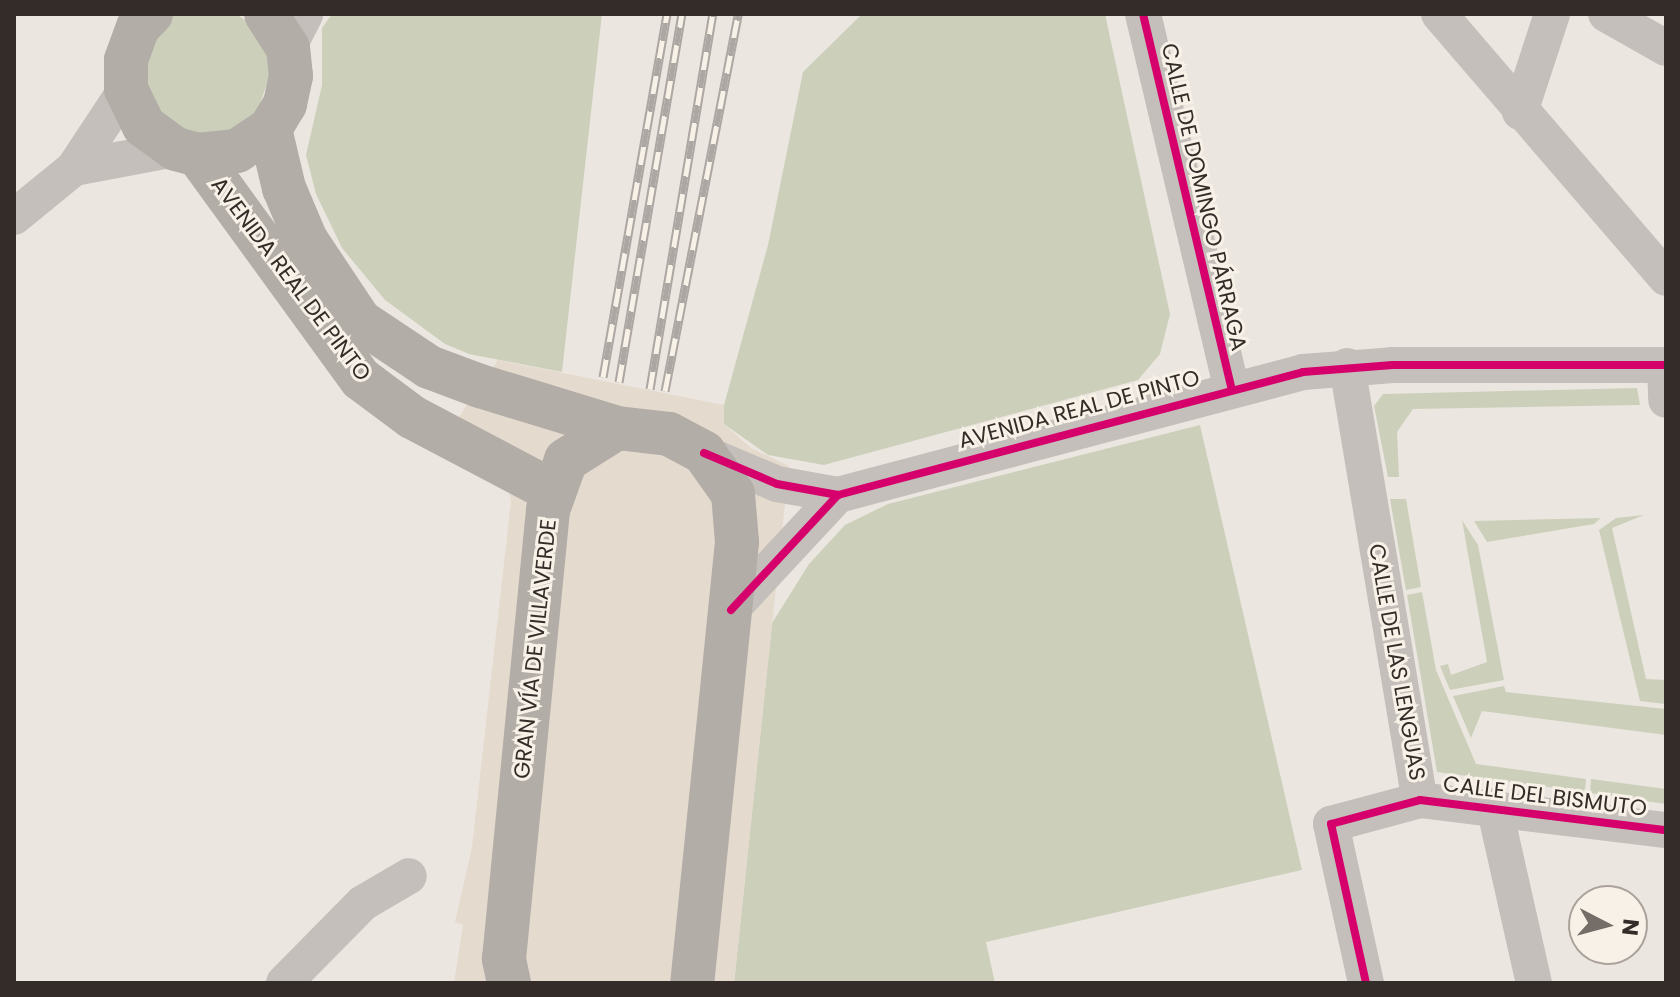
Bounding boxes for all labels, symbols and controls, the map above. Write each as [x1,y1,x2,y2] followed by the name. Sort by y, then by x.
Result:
[1156,41,1252,353] street label: CALLE DE DOMINGO PÁRRAGA
[206,172,376,386] street label: AVENIDA REAL DE PINTO
[956,364,1202,454] street label: AVENIDA REAL DE PINTO
[508,518,562,780] street label: GRAN VÍA DE VILLAVERDE
[1363,542,1431,782] street label: CALLE DE LAS LENGUAS
[1442,770,1648,822] street label: CALLE DEL BISMUTO
[1568,885,1648,965] north arrow
[1614,917,1647,937] text: N

